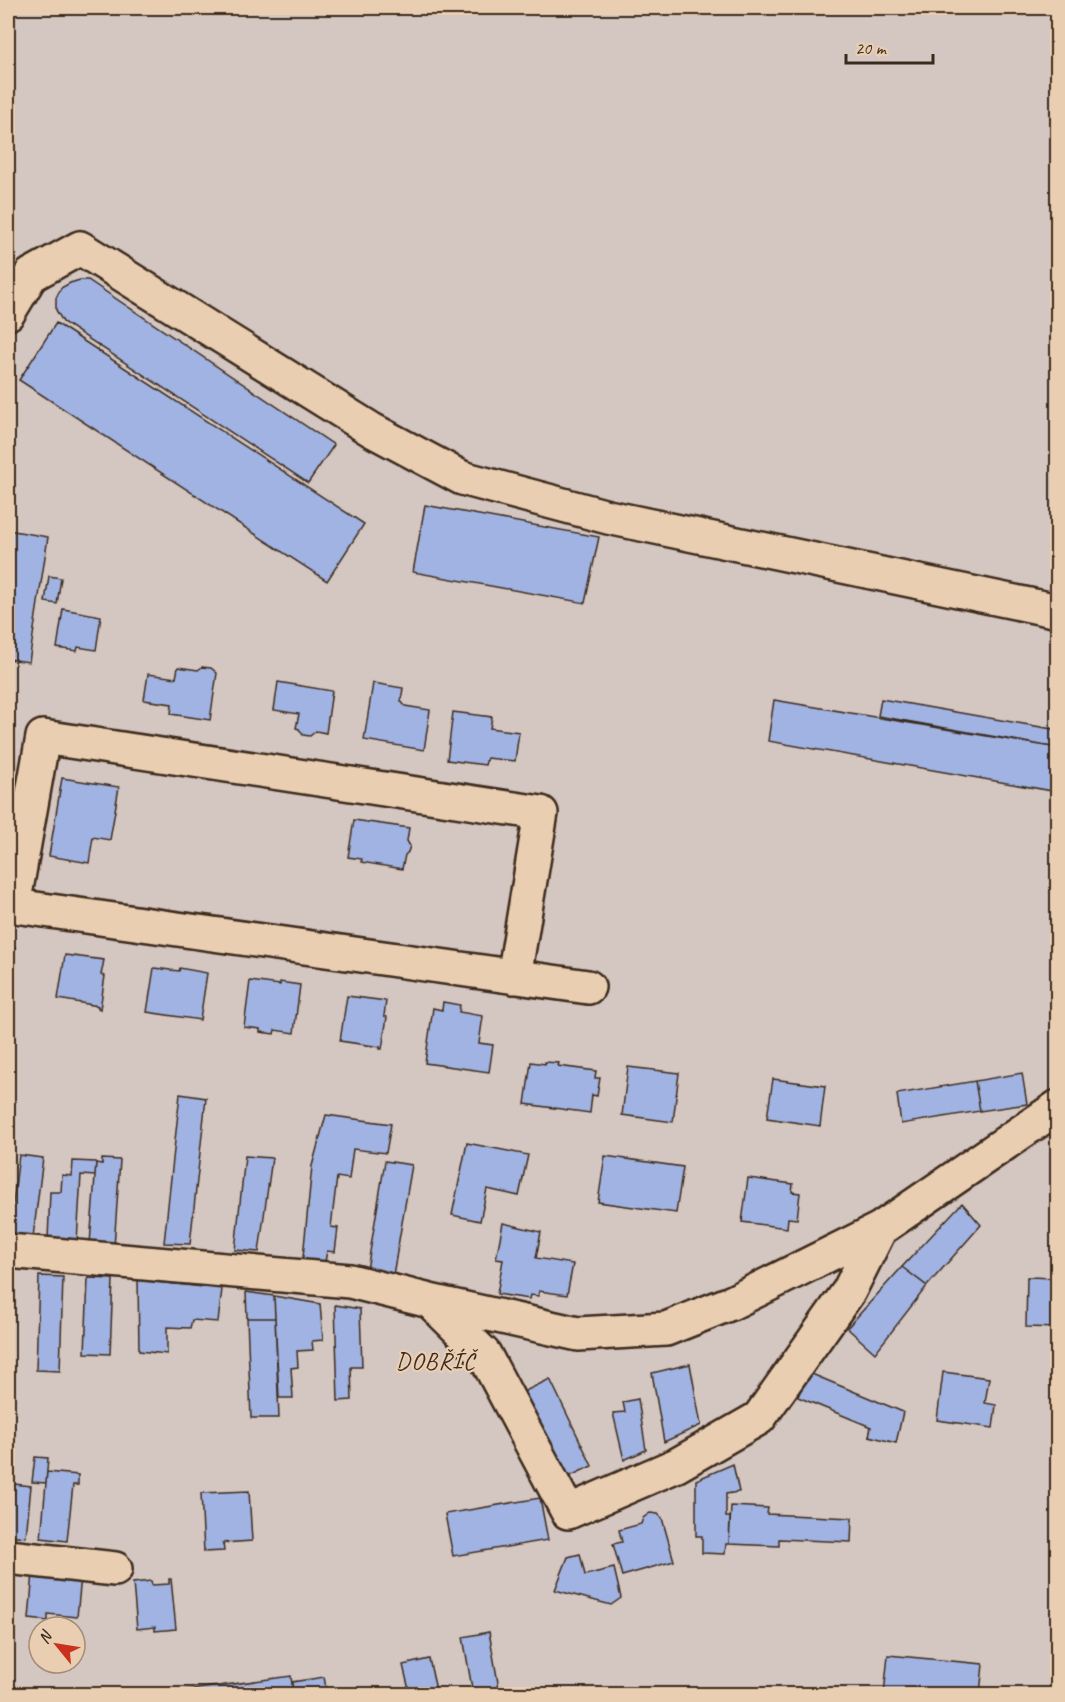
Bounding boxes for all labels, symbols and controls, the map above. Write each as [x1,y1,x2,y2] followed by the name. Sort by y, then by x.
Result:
[846,27,933,65] scale bar
[855,37,888,59] text: 20 m
[396,1346,479,1376] district label: DOBŘÍČ
[27,1615,87,1675] north arrow
[34,1626,58,1647] text: N

